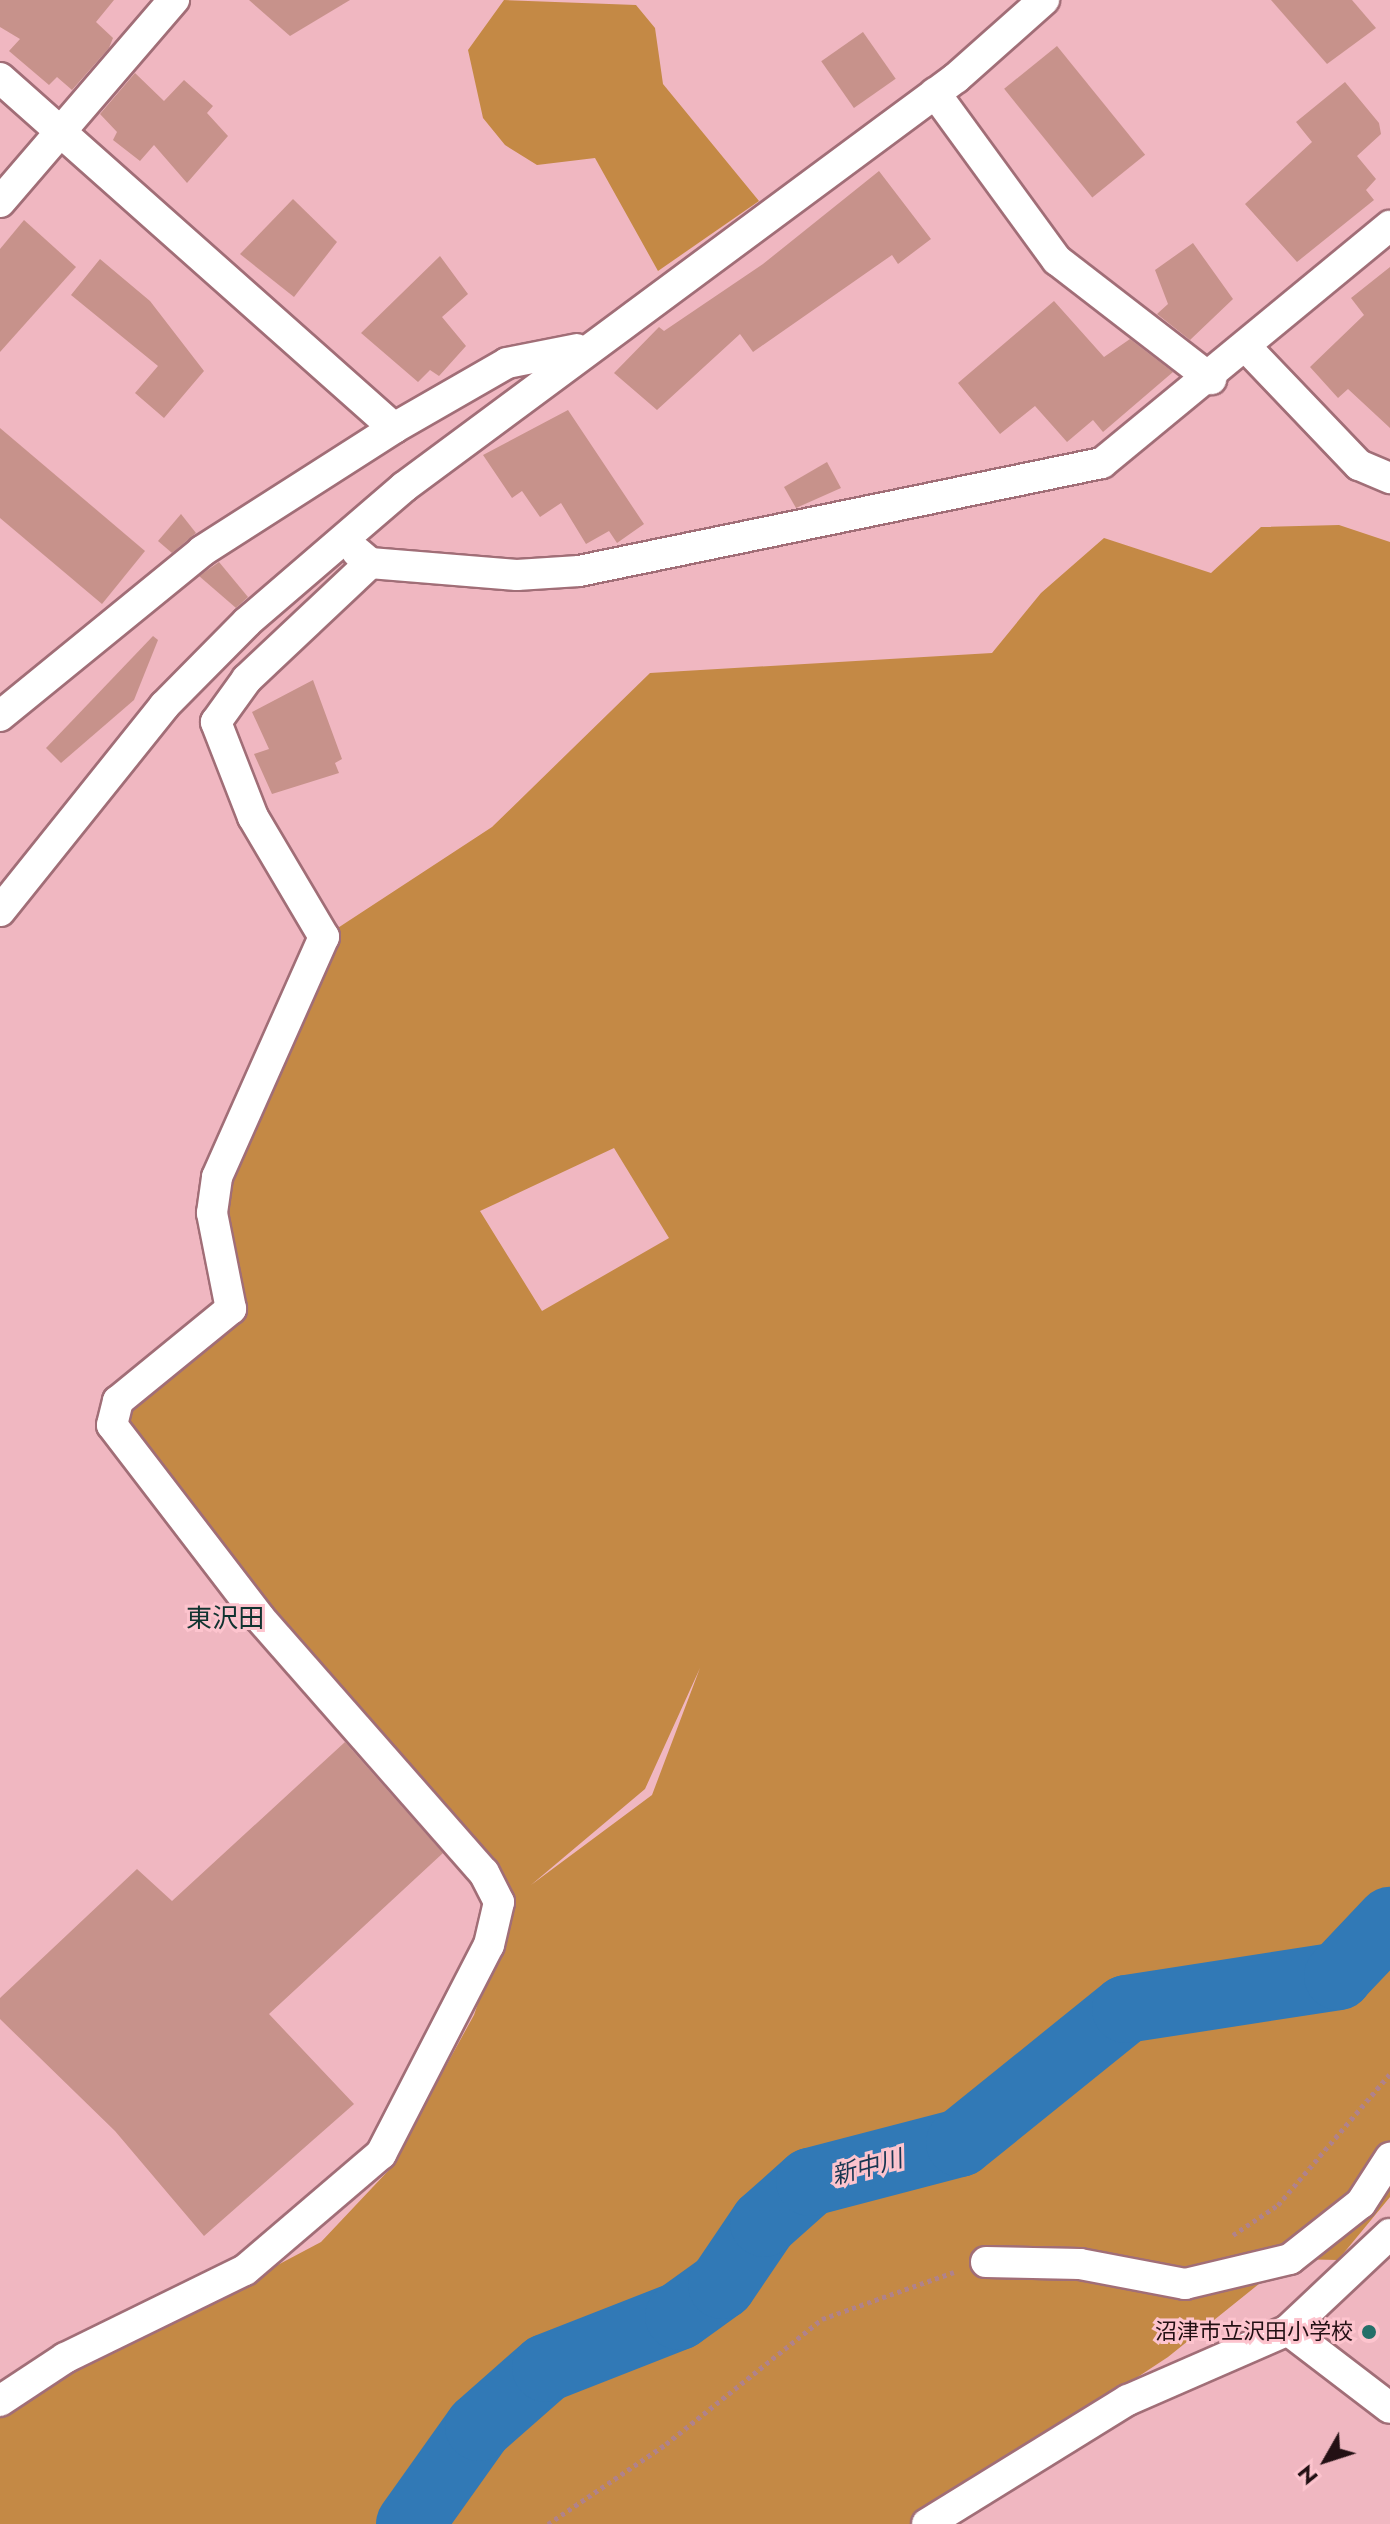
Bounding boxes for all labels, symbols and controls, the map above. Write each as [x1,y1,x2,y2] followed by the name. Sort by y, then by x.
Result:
[186,1603,264,1635] district label: 東沢田
[828,2144,906,2190] water label: 新中川
[1155,2319,1353,2345] place label: 沼津市立沢田小学校
[1360,2323,1378,2341] marker: 沼津市立沢田小学校
[1286,2420,1366,2500] north arrow
[1289,2458,1325,2492] text: N

